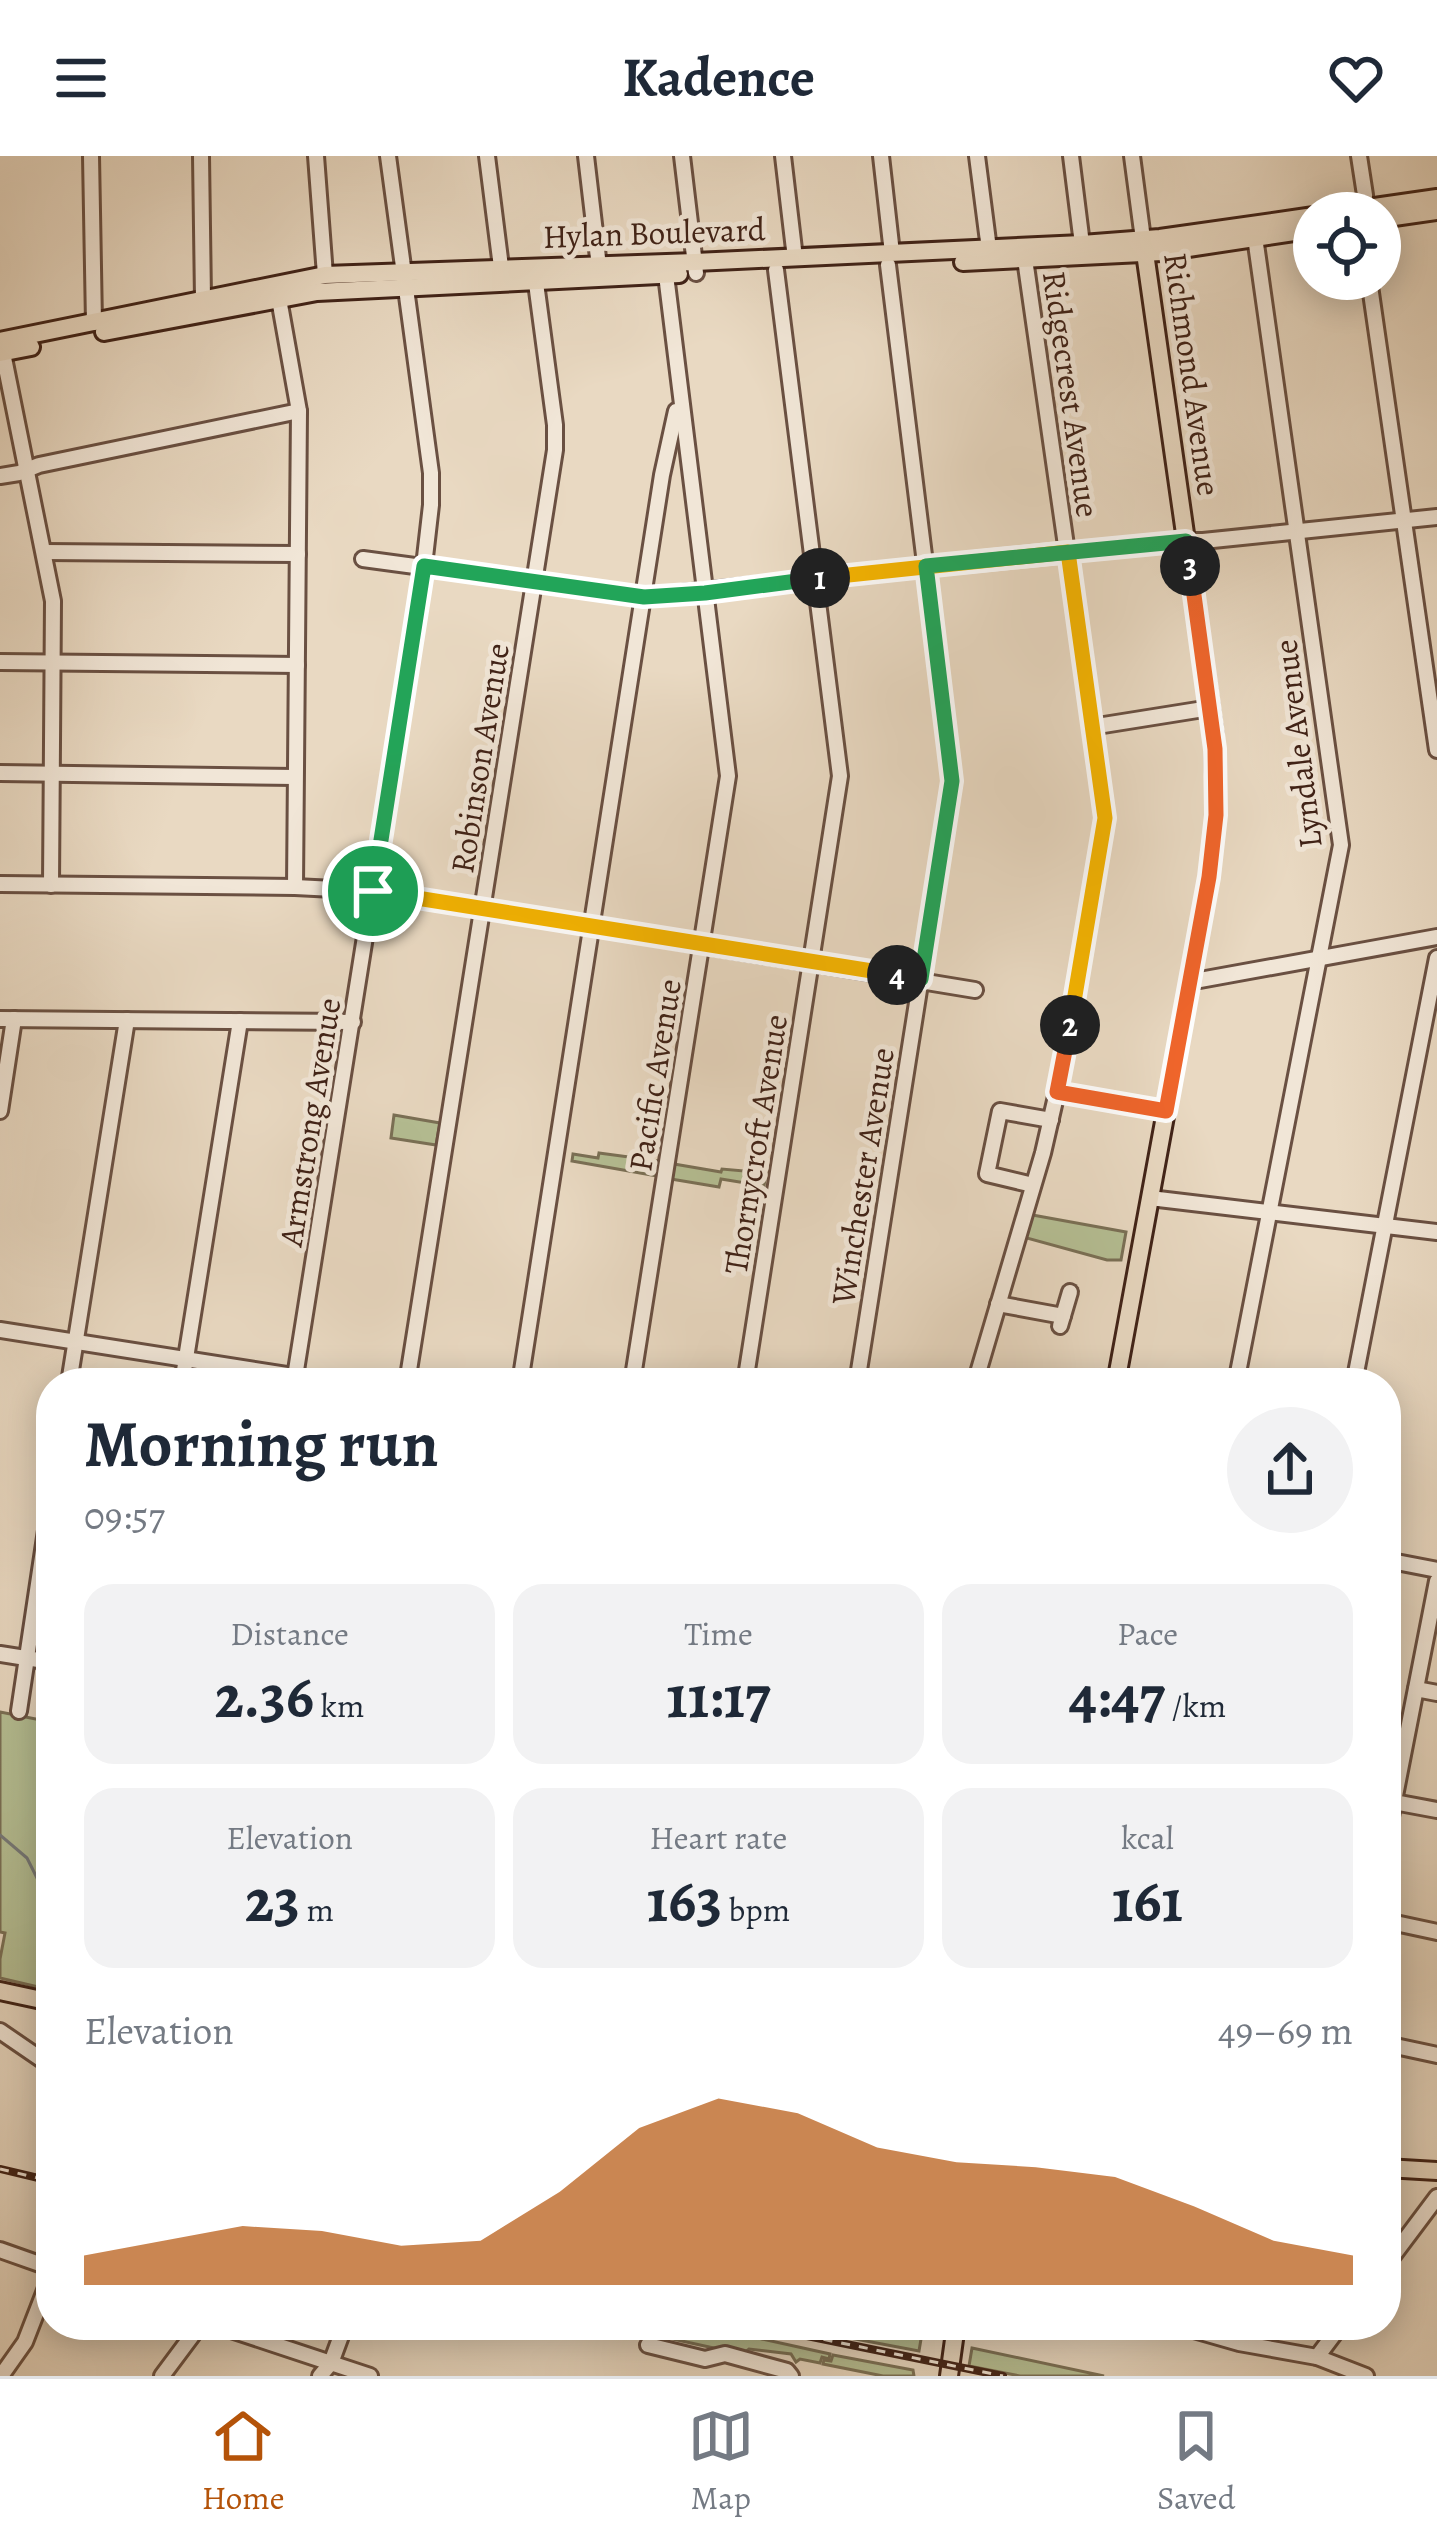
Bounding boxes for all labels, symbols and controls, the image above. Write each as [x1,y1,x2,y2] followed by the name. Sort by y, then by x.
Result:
[622,41,815,115] text: Kadence
[48,45,114,111] icon: menu
[1323,45,1389,111] icon: heart
[1293,192,1401,300] map controls
[1293,192,1401,300] button: locate
[542,206,766,259] street label: Hylan Boulevard
[1153,249,1232,499] street label: Richmond Avenue
[1032,268,1111,520] street label: Ridgecrest Avenue
[1160,536,1220,596] pin: 3
[1183,543,1197,588] text: 3
[790,548,850,608] pin: 1
[814,555,826,600] text: 1
[1262,637,1333,851] street label: Lyndale Avenue
[439,640,520,876] street label: Robinson Avenue
[322,840,424,942] pin
[340,858,406,924] icon: arrive
[867,945,927,1005] pin: 4
[889,952,905,997] text: 4
[617,976,692,1175] street label: Pacific Avenue
[267,995,351,1251] street label: Armstrong Avenue
[1040,995,1100,1055] pin: 2
[1062,1002,1078,1047] text: 2
[713,1011,798,1277] street label: Thornycroft Avenue
[820,1044,905,1309] street label: Winchester Avenue
[84,1399,439,1489] text: Morning run
[1227,1407,1353,1533] button: share
[84,1489,165,1542] text: 09:57
[230,1611,349,1656] text: Distance
[684,1611,753,1656] text: Time
[1117,1611,1178,1656] text: Pace
[215,1656,314,1738] text: 2.36
[666,1656,771,1738] text: 11:17
[1069,1656,1165,1738] text: 4:47
[314,1683,364,1728] text: km
[1165,1683,1226,1728] text: /km
[226,1815,353,1860] text: Elevation
[650,1815,787,1860] text: Heart rate
[1121,1815,1174,1860] text: kcal
[245,1860,300,1942] text: 23
[647,1860,722,1942] text: 163
[1112,1860,1183,1942] text: 161
[300,1887,334,1932] text: m
[722,1887,790,1932] text: bpm
[84,2004,234,2057] text: Elevation
[1218,2004,1353,2057] text: 49–69 m
[202,2403,285,2520] tab: Home
[688,2403,754,2520] tab: Map
[1157,2403,1235,2520] tab: Saved

